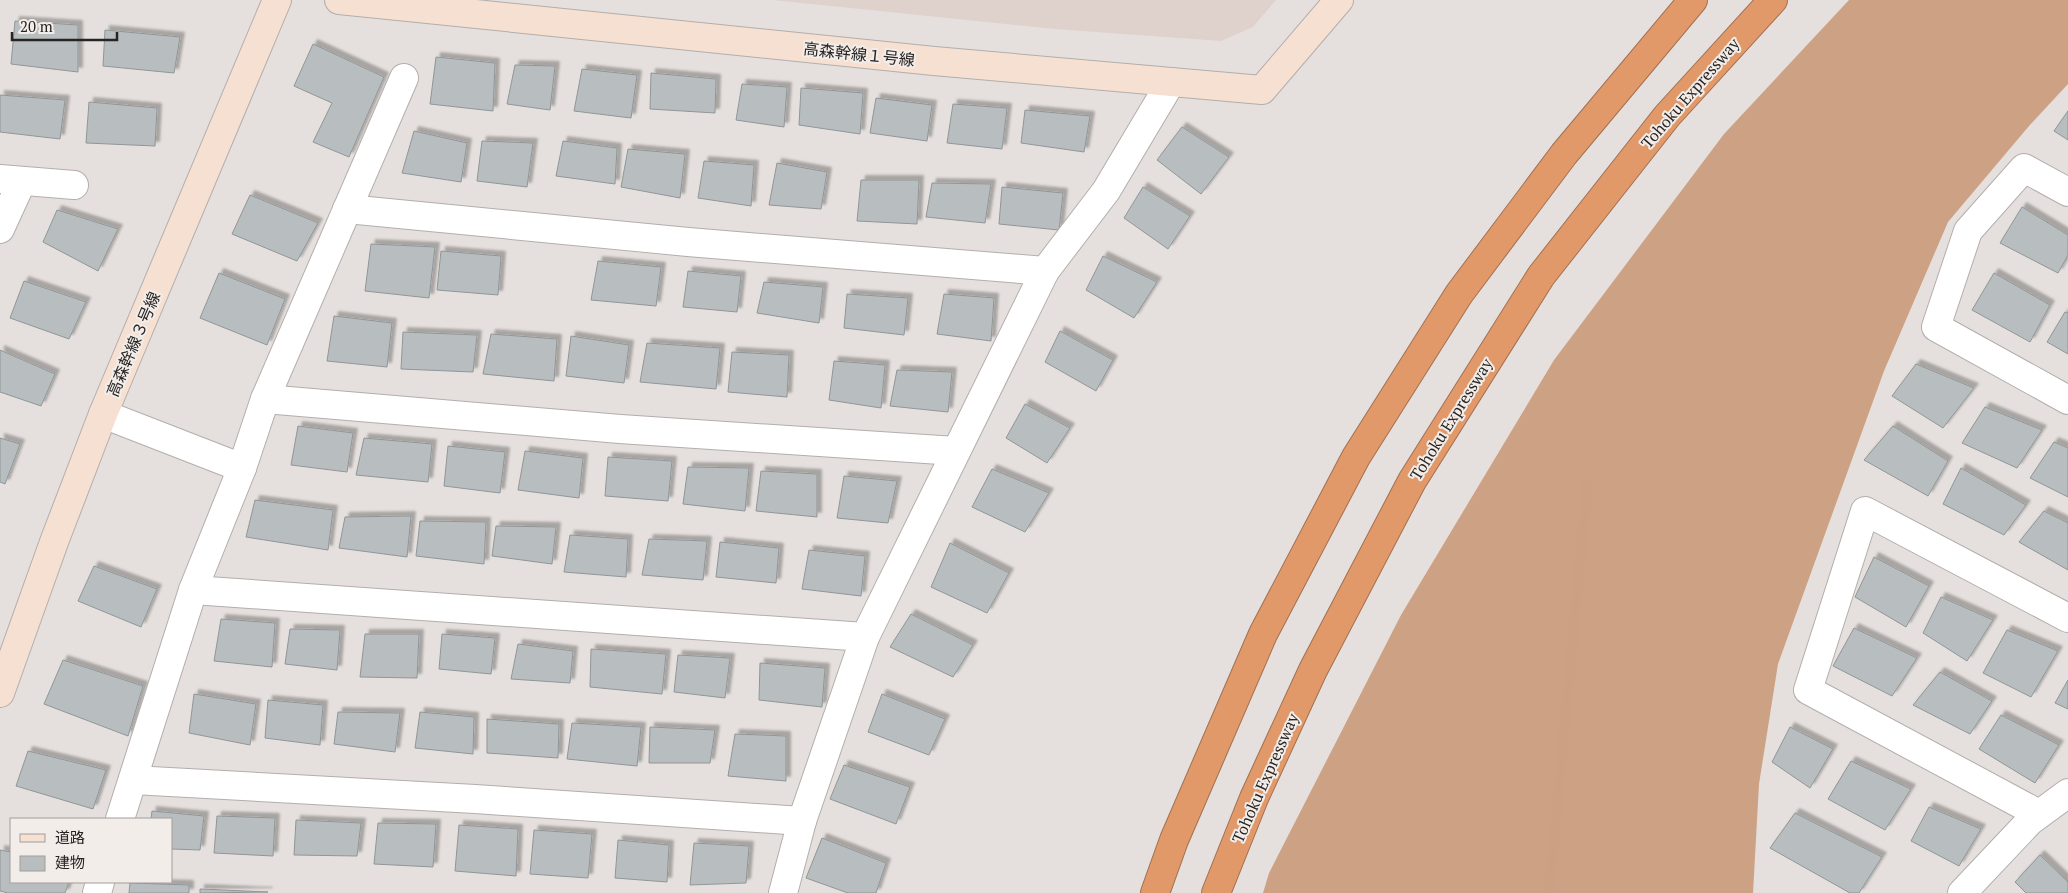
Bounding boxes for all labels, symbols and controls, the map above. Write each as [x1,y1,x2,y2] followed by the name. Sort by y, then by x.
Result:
[12,10,118,42] scale bar
[20,16,53,36] text: 20 m
[1636,32,1745,153] street label: Tohoku Expressway
[802,37,916,71] street label: 高森幹線１号線
[101,288,165,400] street label: 高森幹線３号線
[1405,353,1498,484] street label: Tohoku Expressway
[1227,709,1304,846] street label: Tohoku Expressway
[10,818,172,883] legend
[55,827,85,847] text: 道路
[55,852,85,872] text: 建物

